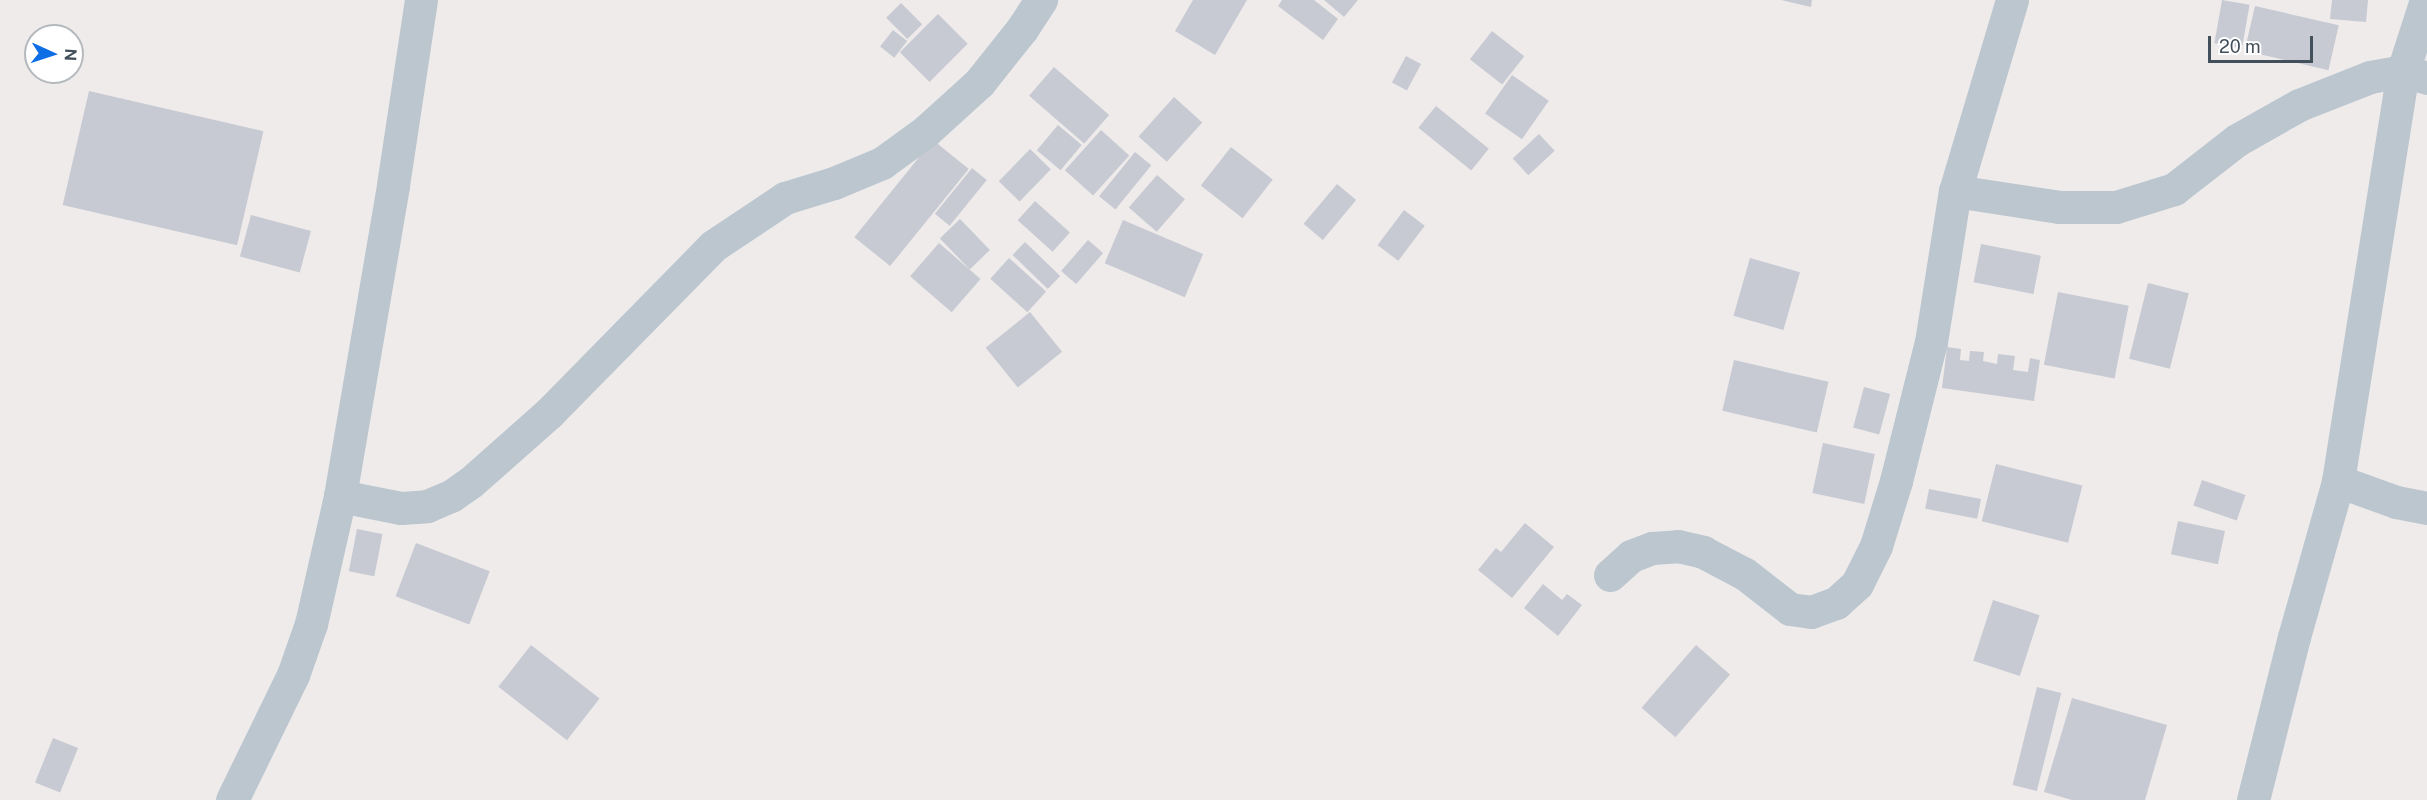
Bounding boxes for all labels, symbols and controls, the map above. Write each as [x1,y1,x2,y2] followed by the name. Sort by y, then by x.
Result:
[24,24,84,84] north arrow
[2211,24,2316,62] scale bar
[2219,36,2261,57] text: 20 m
[61,48,80,62] text: N

